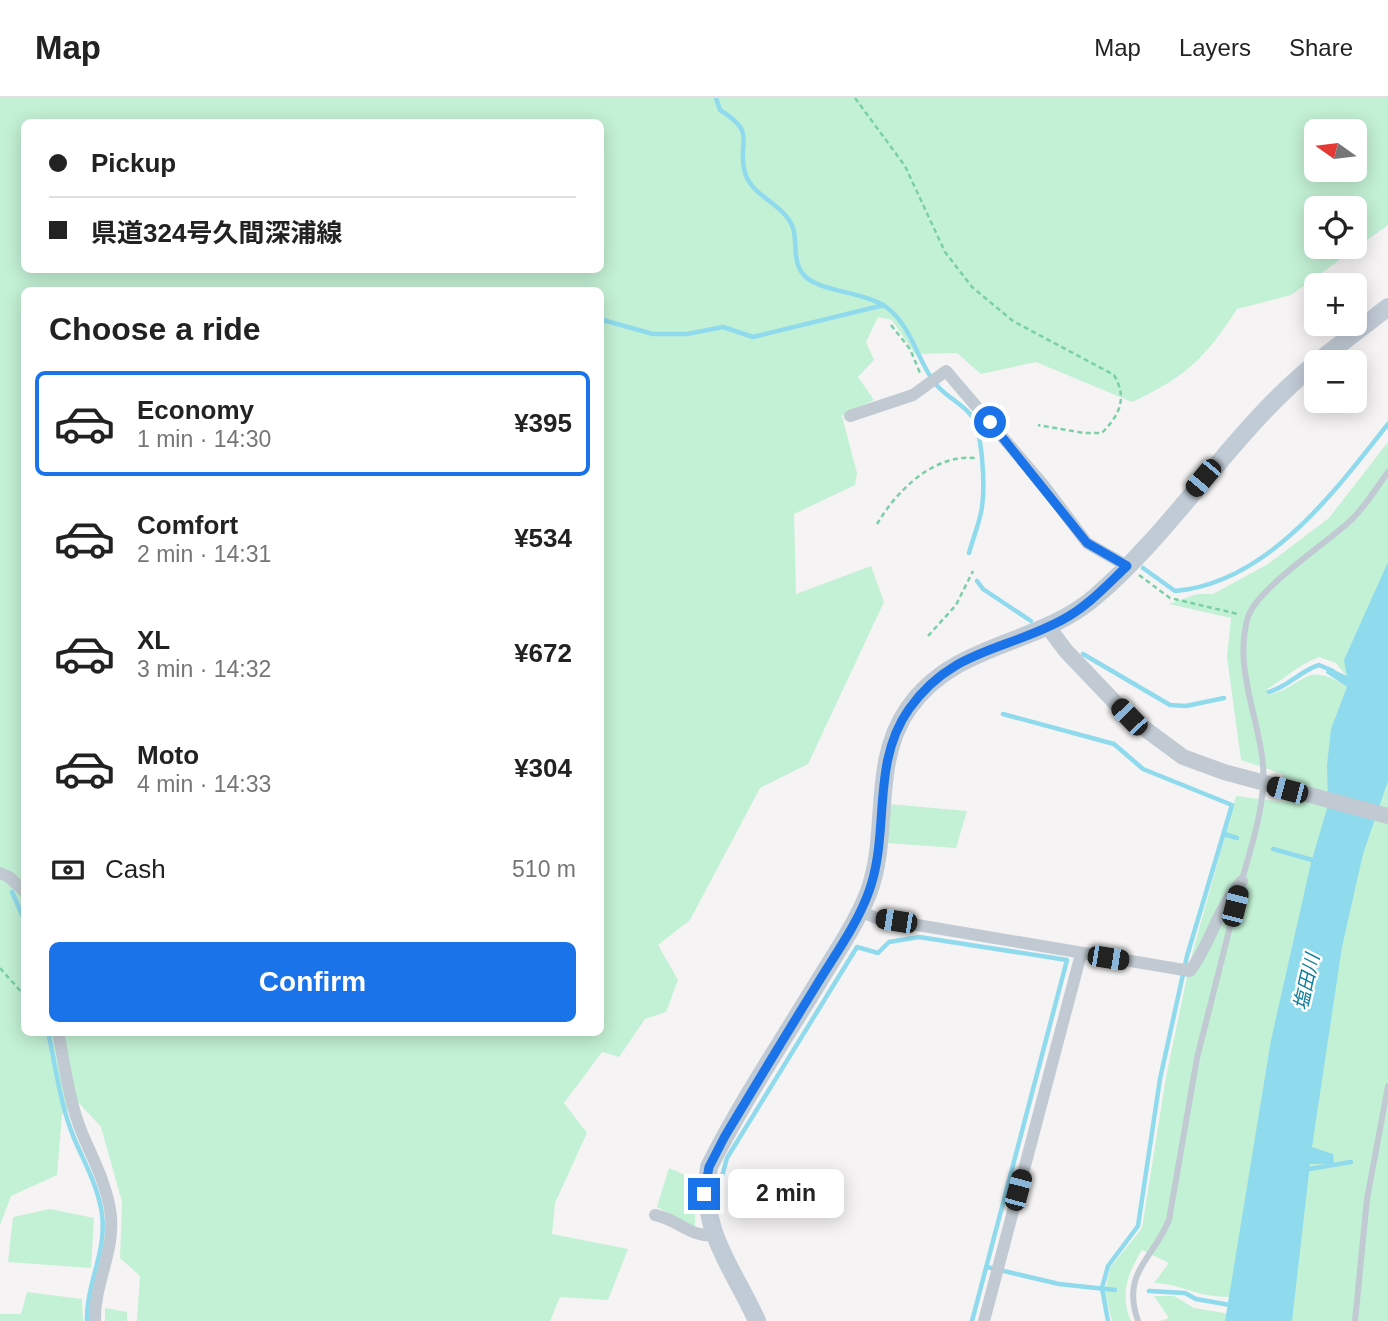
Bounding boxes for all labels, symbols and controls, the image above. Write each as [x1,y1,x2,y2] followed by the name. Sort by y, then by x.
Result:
[35,29,101,66] text: Map
[1094,34,1141,61] text: Map
[1179,34,1251,61] text: Layers
[1289,34,1353,61] text: Share
[1304,119,1367,182] north arrow
[1304,119,1367,413] map controls
[91,148,176,178] text: Pickup
[1304,196,1367,259] button: locate
[91,218,342,248] text: 県道324号久間深浦線
[1304,273,1367,336] button: +
[49,311,261,347] text: Choose a ride
[1304,350,1367,413] button: −
[53,392,116,455] icon: car
[137,395,254,425] text: Economy
[974,406,1006,438] route start
[514,408,572,438] text: ¥395
[137,426,271,452] text: 1 min · 14:30
[1182,455,1225,501] car
[53,507,116,570] icon: car
[137,510,238,540] text: Comfort
[514,523,572,553] text: ¥534
[137,541,271,567] text: 2 min · 14:31
[53,622,116,685] icon: car
[137,625,170,655] text: XL
[514,638,572,668] text: ¥672
[137,656,271,682] text: 3 min · 14:32
[1107,695,1152,739] car
[53,737,116,800] icon: car
[137,740,199,770] text: Moto
[514,753,572,783] text: ¥304
[137,771,271,797] text: 4 min · 14:33
[1264,774,1311,806] car
[49,851,87,889] icon: cash
[105,854,166,884] text: Cash
[512,856,576,882] text: 510 m
[1220,883,1251,929] car
[874,907,919,935] car
[49,942,576,1022] button: Confirm
[1086,944,1131,972] car
[1290,950,1324,1012] water label: 塩田川
[1003,1167,1034,1213] car
[728,1170,844,1218] callout: 2 min
[688,1178,720,1210] route end
[756,1180,816,1206] text: 2 min

